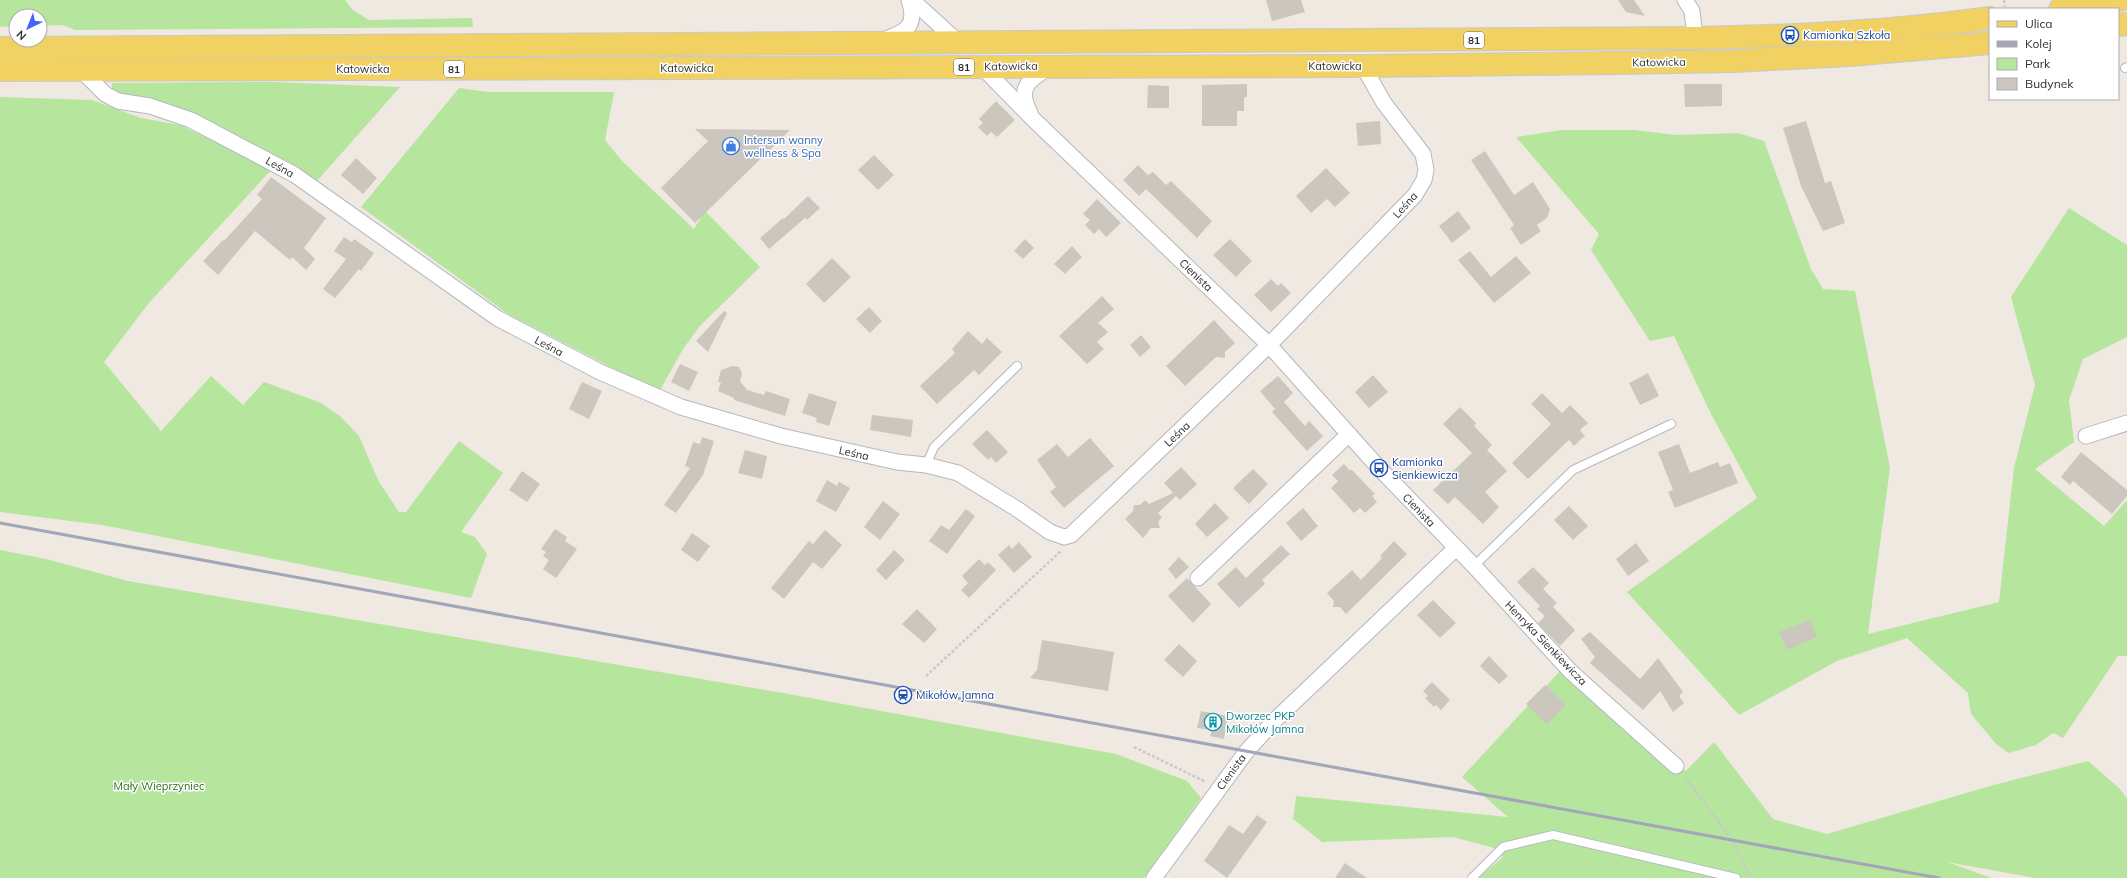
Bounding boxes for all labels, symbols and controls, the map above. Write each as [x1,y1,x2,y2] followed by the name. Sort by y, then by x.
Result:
[8,8,48,48] north arrow
[1989,8,2119,100] legend
[2025,16,2053,31] text: Ulica
[1780,25,1800,45] bus stop icon: Kamionka Szkoła
[13,27,29,43] text: N
[1803,28,1890,42] place label: Kamionka Szkoła
[1464,32,1484,48] road number: 81
[2025,36,2052,51] text: Kolej
[1632,55,1686,69] street label: Katowicka
[2025,56,2051,71] text: Park
[954,59,974,75] road number: 81
[984,59,1038,73] street label: Katowicka
[1308,59,1362,73] street label: Katowicka
[444,61,464,77] road number: 81
[660,61,714,75] street label: Katowicka
[336,62,390,76] street label: Katowicka
[2025,76,2074,91] text: Budynek
[744,133,823,160] place label: Intersun wanny wellness & Spa
[721,136,741,156] shop icon: Intersun wanny wellness & Spa
[263,153,297,181] street label: Leśna
[1390,189,1420,221] street label: Leśna
[1176,256,1216,294] street label: Cienista
[532,333,566,359] street label: Leśna
[1161,418,1193,450] street label: Leśna
[838,443,870,463] street label: Leśna
[1392,455,1458,482] place label: Kamionka Sienkiewicza
[1369,458,1389,478] bus stop icon: Kamionka Sienkiewicza
[1400,490,1438,530] street label: Cienista
[1502,598,1590,688] street label: Henryka Sienkiewicza
[893,685,913,705] station icon: Mikołów Jamna
[916,688,994,702] place label: Mikołów Jamna
[1226,709,1304,736] place label: Dworzec PKP Mikołów Jamna
[1203,712,1223,732] building icon: Dworzec PKP Mikołów Jamna
[1213,751,1249,793] street label: Cienista
[114,779,205,793] park label: Mały Wieprzyniec

